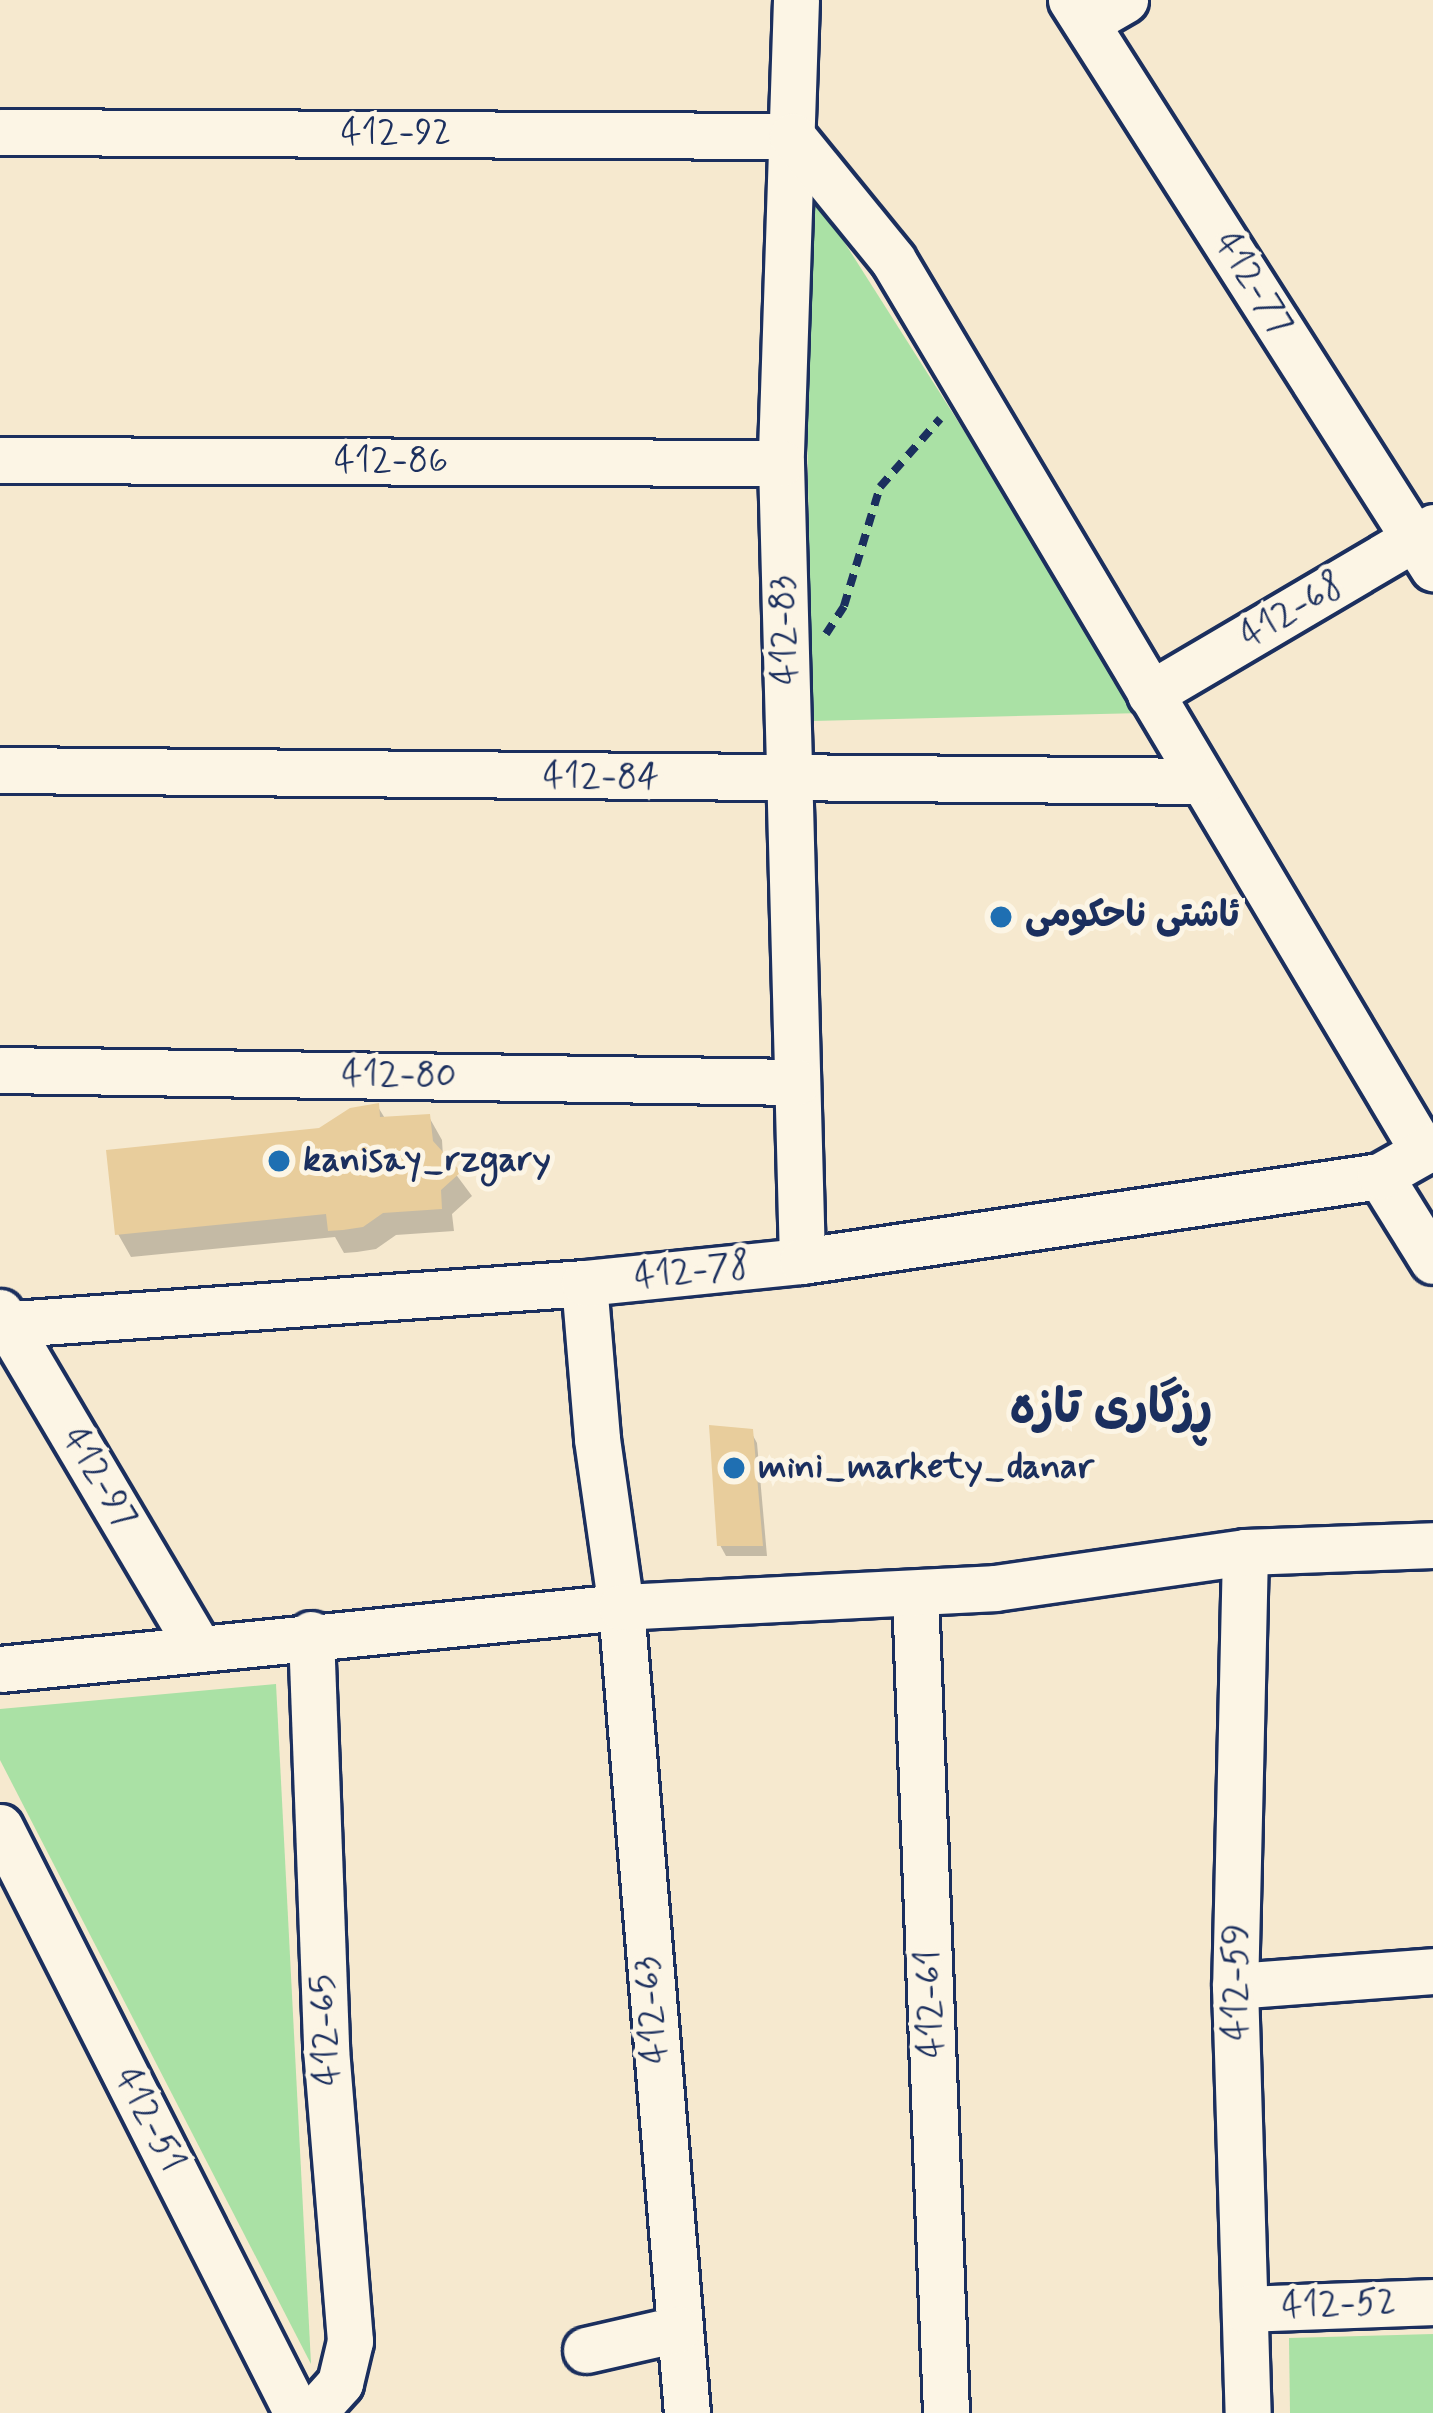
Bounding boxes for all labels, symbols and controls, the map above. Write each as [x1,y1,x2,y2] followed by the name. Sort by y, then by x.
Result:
[341,112,451,156] street label: 412-92
[1204,224,1302,344] street label: 412-77
[334,440,448,484] street label: 412-86
[1233,564,1351,658] street label: 412-68
[762,575,808,685] street label: 412-83
[543,755,659,801] street label: 412-84
[1025,895,1239,939] place label: ئاشتی ناحکومی
[988,904,1014,930] marker: ئاشتی ناحکومی
[341,1053,457,1099] street label: 412-80
[303,1139,551,1183] place label: kanisay_rzgary
[266,1148,292,1174] marker: kanisay_rzgary
[632,1244,752,1300] street label: 412-78
[1009,1380,1213,1438] district label: ڕزگاری تازە
[52,1420,146,1536] street label: 412-97
[758,1446,1094,1490] place label: mini_markety_danar
[721,1455,747,1481] marker: mini_markety_danar
[1215,1923,1259,2041] street label: 412-59
[908,1949,954,2059] street label: 412-61
[626,1954,678,2066] street label: 412-63
[302,1973,350,2087] street label: 412-65
[105,2061,193,2179] street label: 412-51
[1281,2281,1397,2329] street label: 412-52

